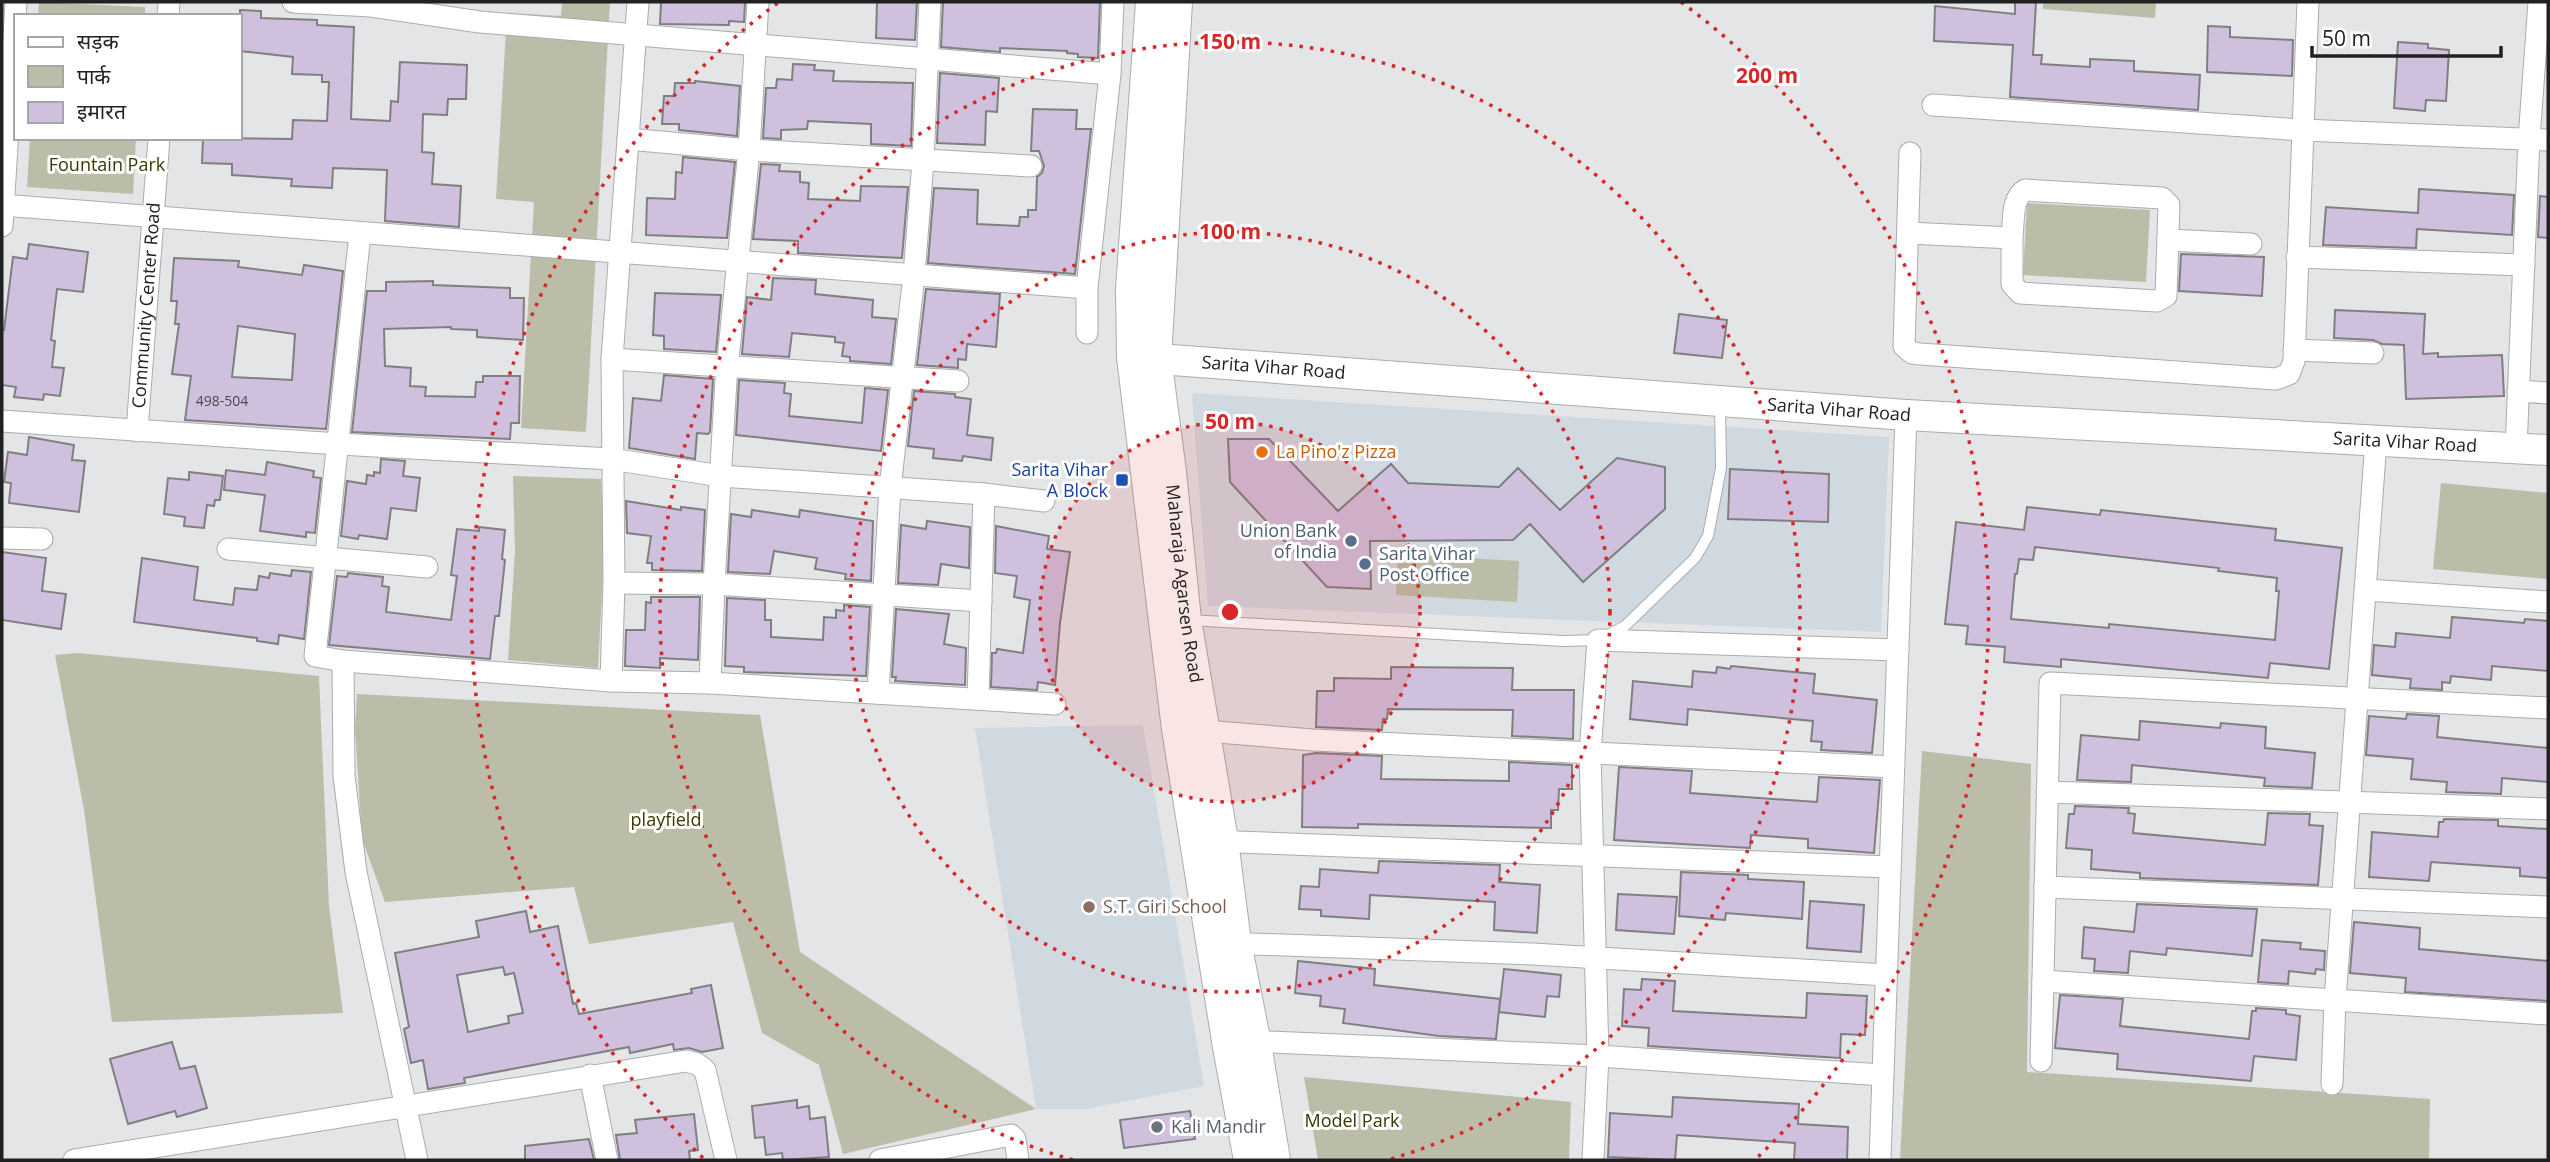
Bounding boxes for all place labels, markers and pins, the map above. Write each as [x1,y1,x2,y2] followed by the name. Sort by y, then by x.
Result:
[1276,439,1397,463] place label: La Pino'z Pizza
[1254,444,1270,460] marker: La Pino'z Pizza
[1011,457,1109,502] place label: Sarita Vihar A Block
[1114,472,1130,488] marker: Sarita Vihar A Block
[1240,518,1338,563] place label: Union Bank of India
[1343,533,1359,549] marker: Union Bank of India
[1379,541,1476,586] place label: Sarita Vihar Post Office
[1357,556,1373,572] marker: Sarita Vihar Post Office
[1218,600,1242,624] centre of rings
[1103,894,1227,918] place label: S.T. Giri School
[1081,899,1097,915] marker: S.T. Giri School
[1171,1114,1267,1138] place label: Kali Mandir
[1149,1119,1165,1135] marker: Kali Mandir

